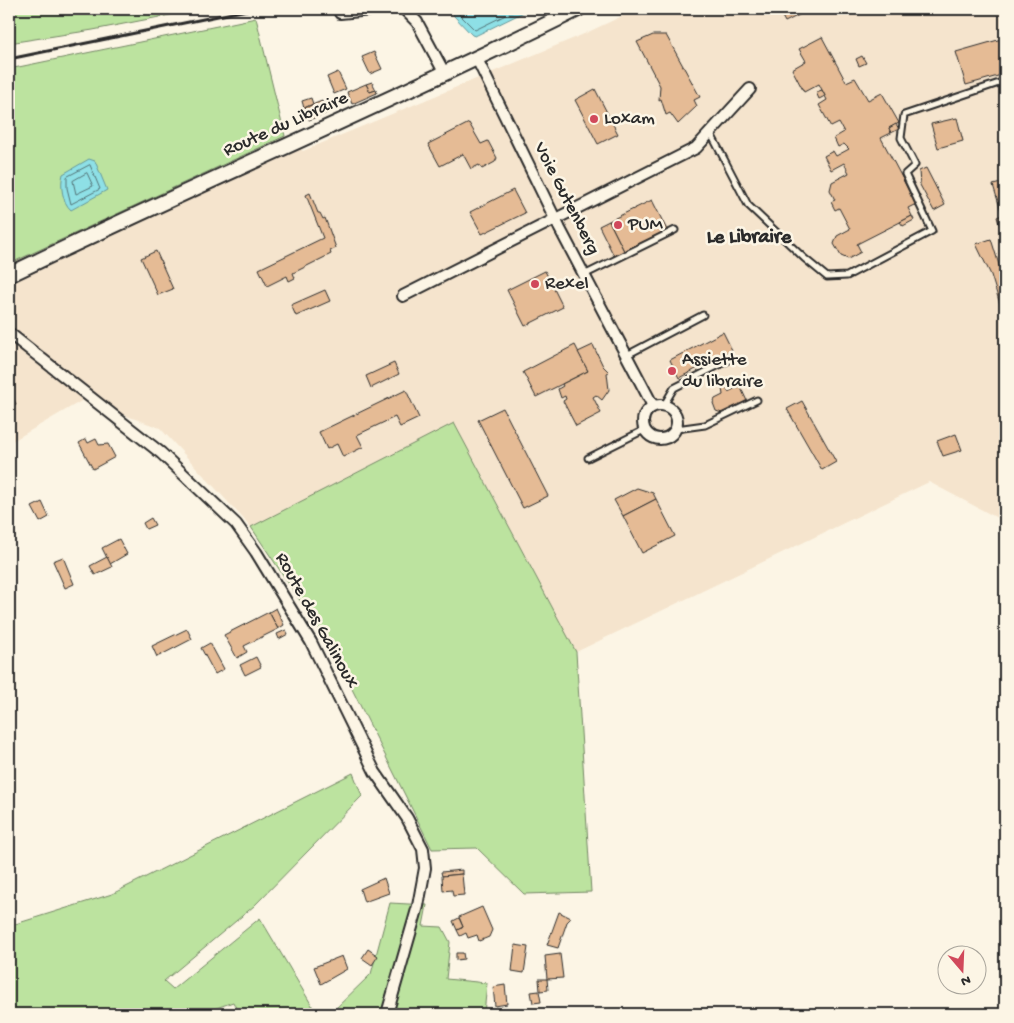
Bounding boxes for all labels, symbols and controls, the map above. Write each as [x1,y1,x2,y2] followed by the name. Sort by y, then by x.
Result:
[220,87,352,163] street label: Route du Libraire
[604,108,655,131] place label: Loxam
[588,113,600,125] marker: Loxam
[527,138,604,260] street label: Voie Gutenberg
[627,214,663,237] place label: PUM
[612,219,624,231] marker: PUM
[707,227,792,250] district label: Le Libraire
[545,273,589,296] place label: Rexel
[529,278,541,290] marker: Rexel
[682,349,763,394] place label: Assiette du libraire
[666,365,678,377] marker: Assiette du libraire
[269,549,363,693] street label: Route des Galinoux
[936,946,986,996] north arrow
[958,970,973,989] text: N

